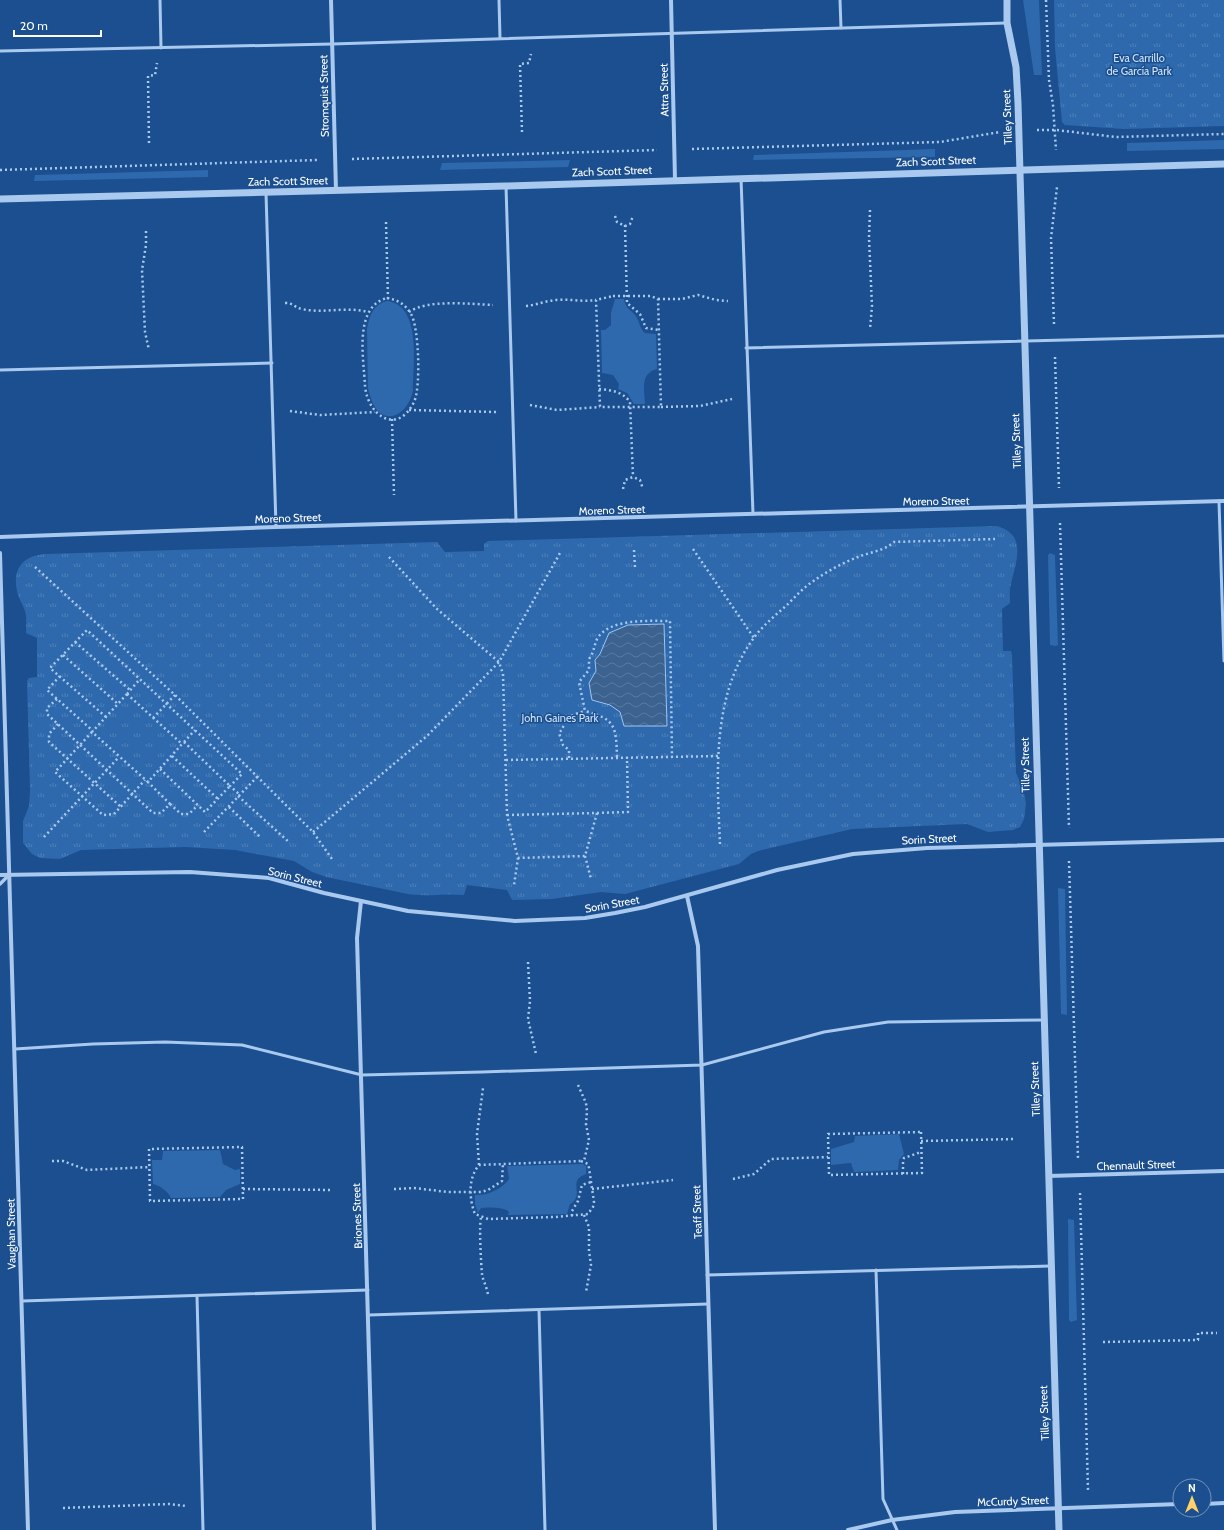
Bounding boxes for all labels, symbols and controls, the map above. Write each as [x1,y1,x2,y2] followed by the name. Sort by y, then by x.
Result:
[14,12,101,38] scale bar
[20,18,48,33] text: 20 m
[1106,51,1172,78] park label: Eva Carrillo de García Park
[316,54,332,137] street label: Stromquist Street
[657,63,671,117] street label: Attra Street
[999,89,1015,145] street label: Tilley Street
[896,153,977,169] street label: Zach Scott Street
[572,163,653,179] street label: Zach Scott Street
[248,173,328,189] street label: Zach Scott Street
[1008,413,1024,469] street label: Tilley Street
[903,493,970,509] street label: Moreno Street
[578,502,646,518] street label: Moreno Street
[254,510,322,526] street label: Moreno Street
[521,711,599,725] park label: John Gaines Park
[1018,737,1032,793] street label: Tilley Street
[901,831,957,847] street label: Sorin Street
[267,864,324,891] street label: Sorin Street
[584,892,641,916] street label: Sorin Street
[1027,1061,1043,1117] street label: Tilley Street
[1096,1157,1176,1173] street label: Chennault Street
[349,1183,365,1249] street label: Briones Street
[689,1185,705,1239] street label: Teaff Street
[3,1198,19,1270] street label: Vaughan Street
[1036,1385,1052,1441] street label: Tilley Street
[1172,1478,1212,1518] north arrow
[1188,1481,1196,1495] text: N
[977,1493,1049,1509] street label: McCurdy Street

